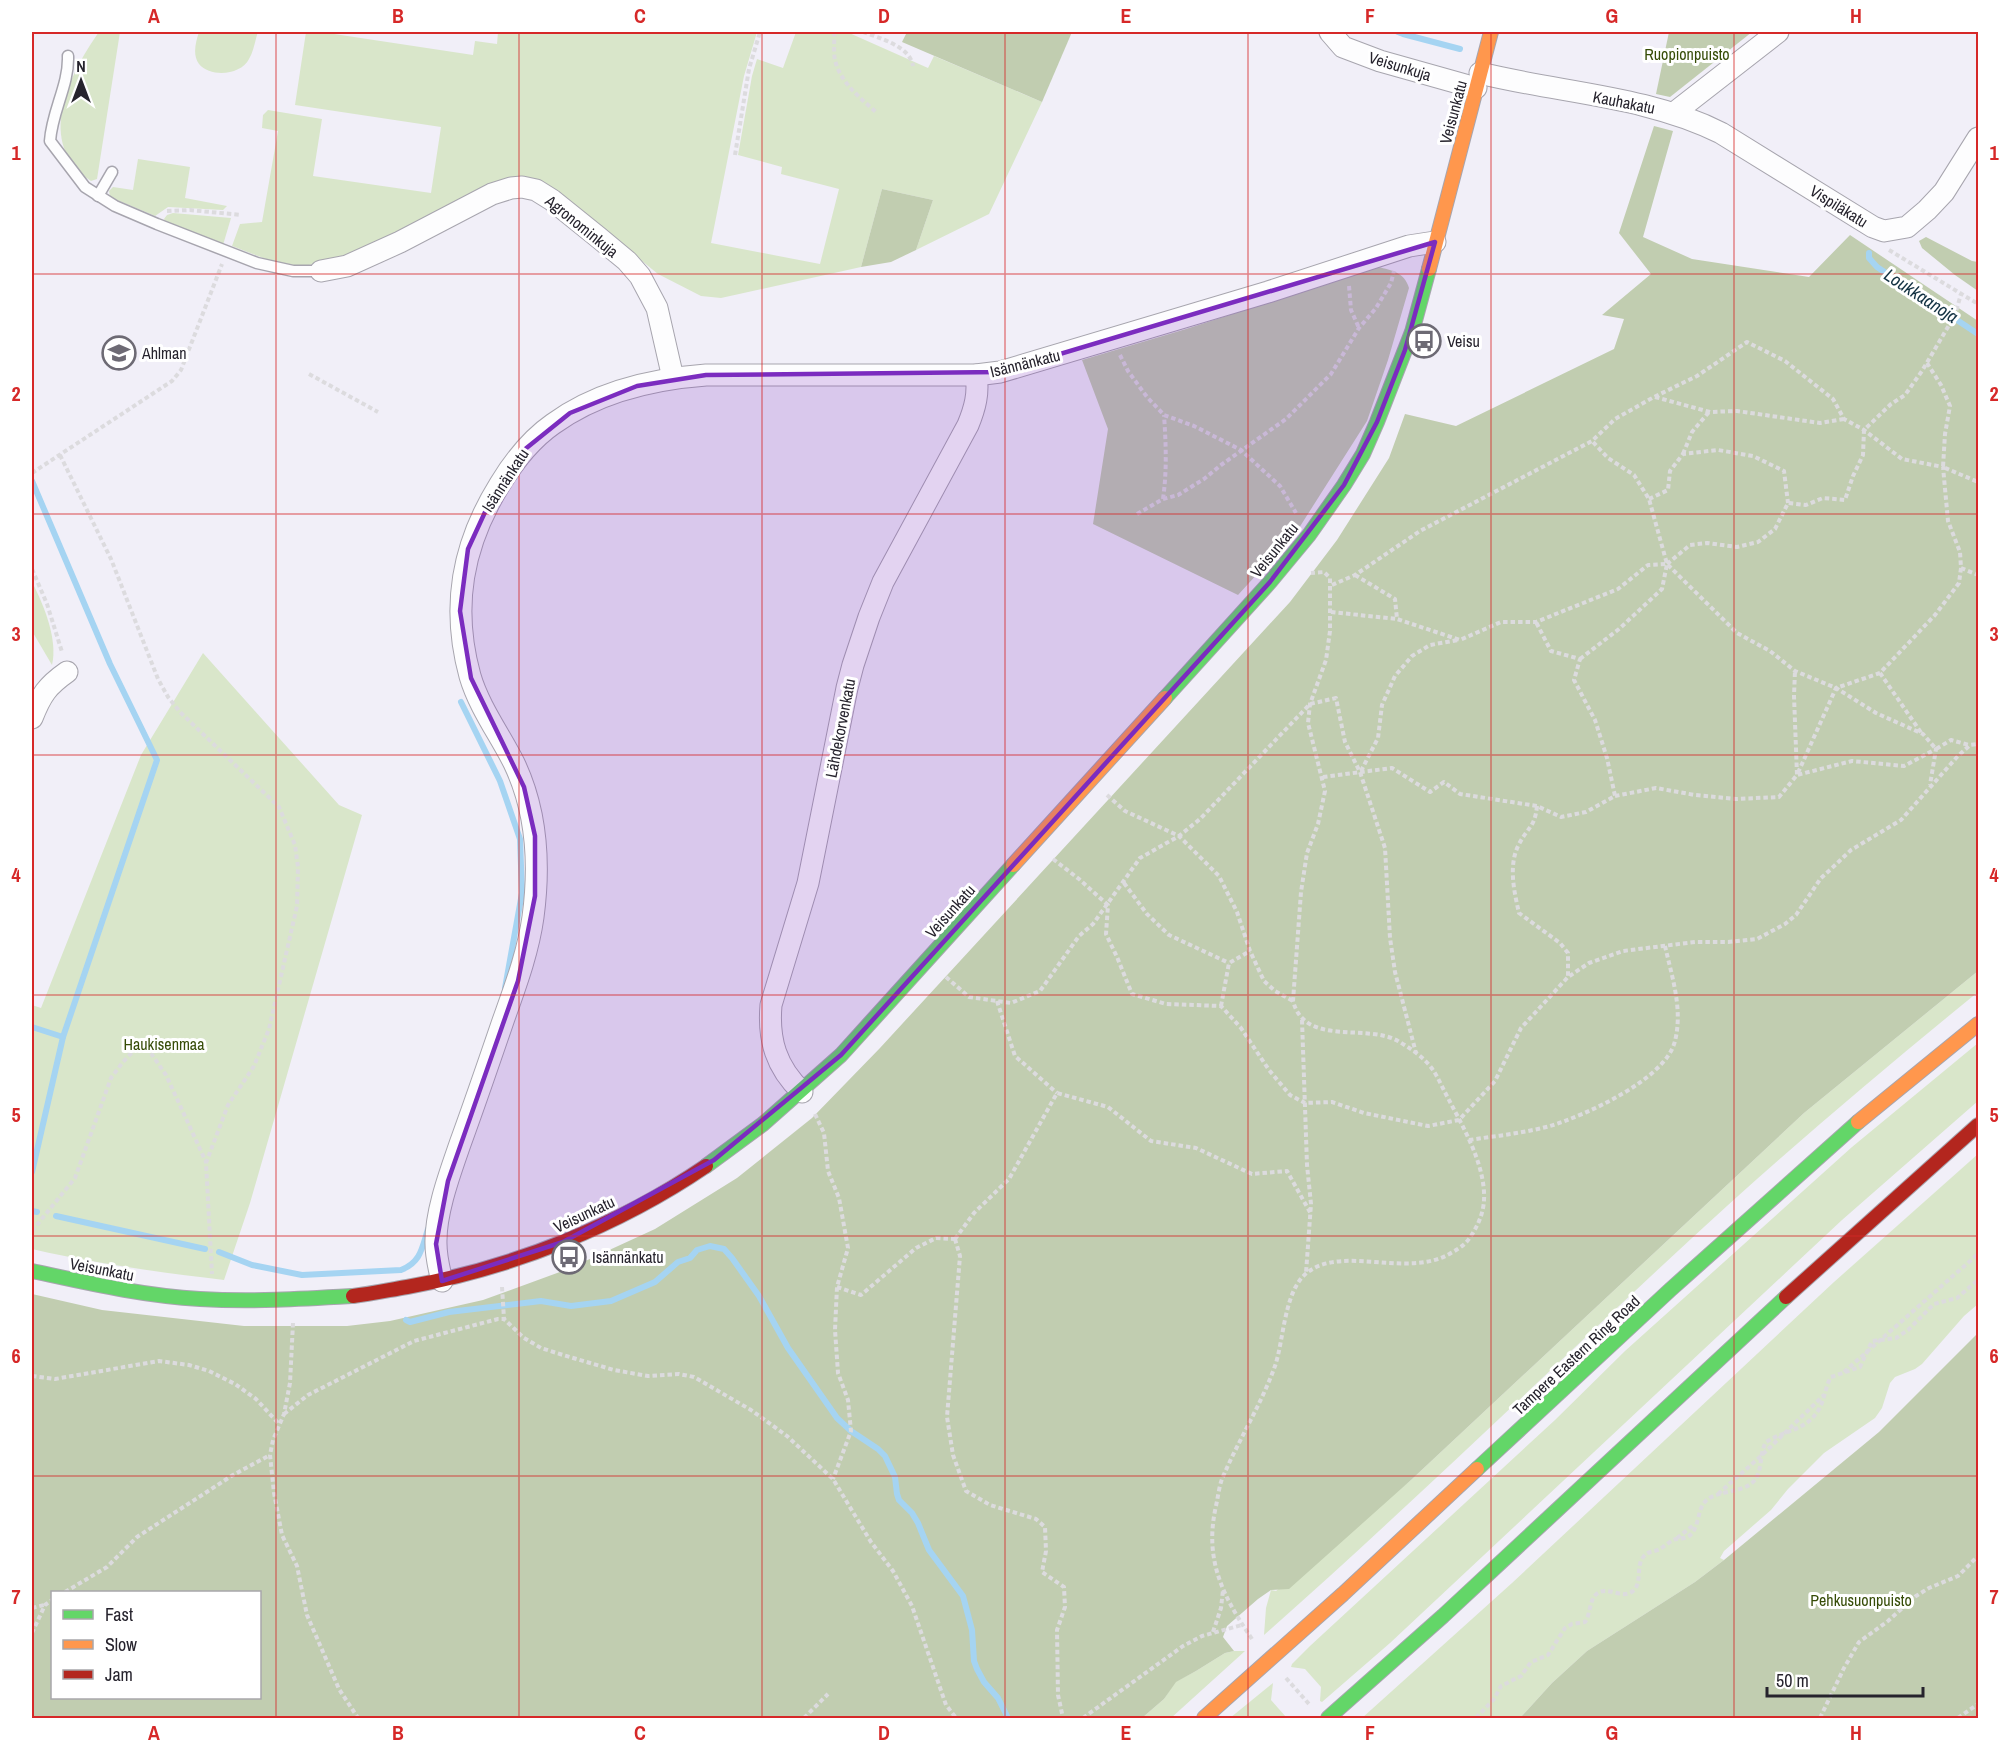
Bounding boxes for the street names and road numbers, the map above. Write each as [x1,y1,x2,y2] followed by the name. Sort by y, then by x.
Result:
[1366,46,1435,86] street label: Veisunkuja
[1434,78,1472,146] street label: Veisunkatu
[1591,85,1657,119] street label: Kauhakatu
[1806,180,1872,232] street label: Vispiläkatu
[540,189,624,263] street label: Agronominkuja
[988,344,1062,382] street label: Isännänkatu
[476,444,534,516] street label: Isännänkatu
[1245,518,1303,582] street label: Veisunkatu
[820,676,860,780] street label: Lähdekorvenkatu
[920,880,980,942] street label: Veisunkatu
[550,1190,618,1238] street label: Veisunkatu
[68,1252,136,1286] street label: Veisunkatu
[1508,1290,1644,1420] street label: Tampere Eastern Ring Road

